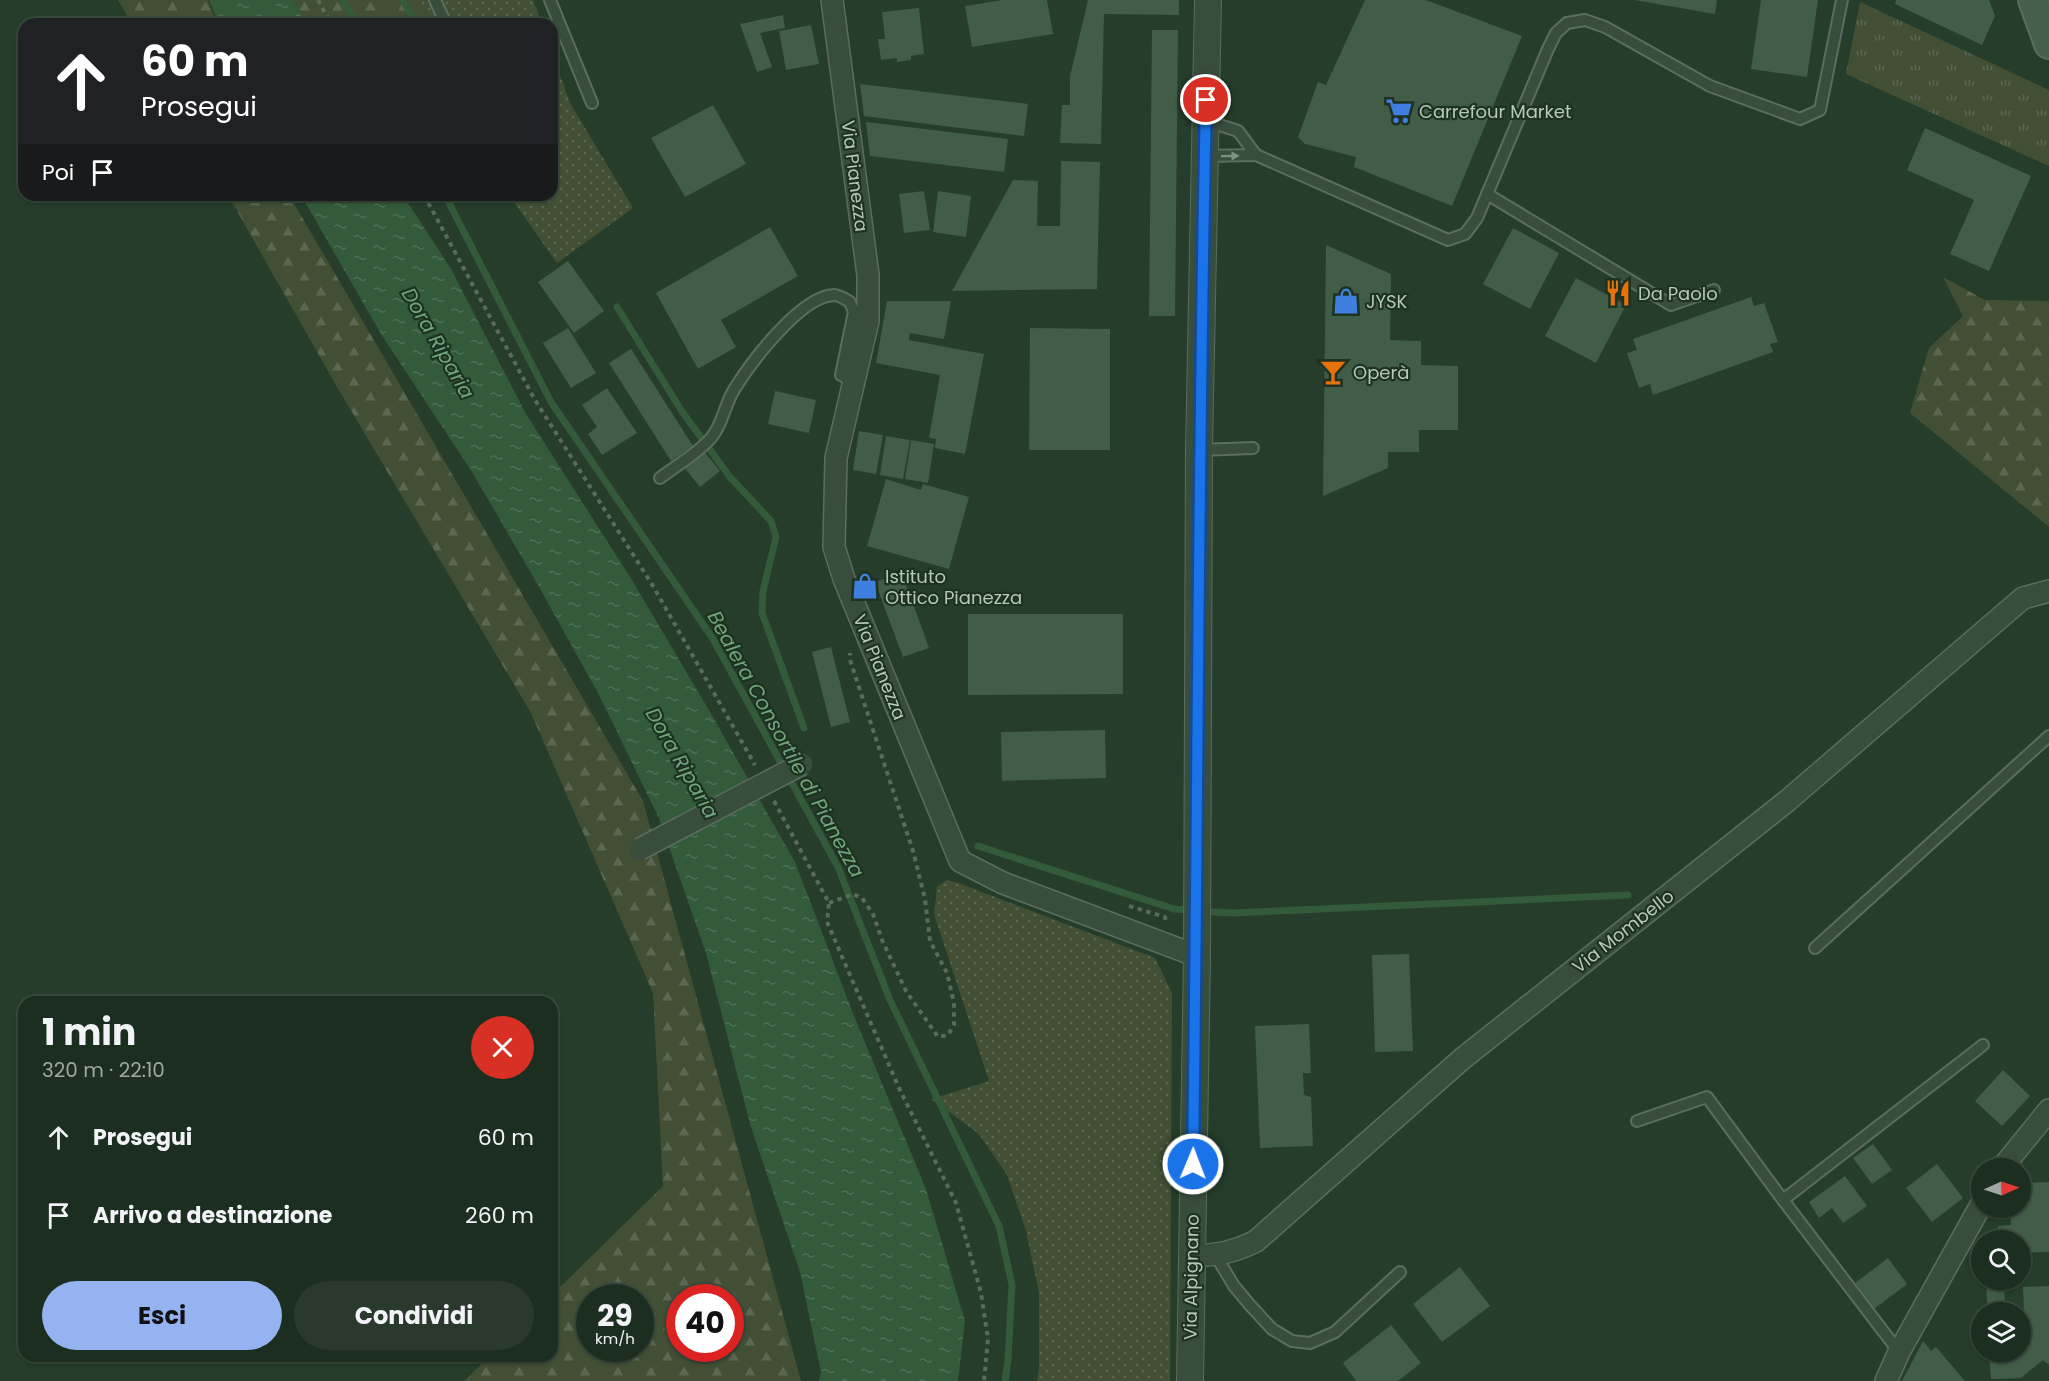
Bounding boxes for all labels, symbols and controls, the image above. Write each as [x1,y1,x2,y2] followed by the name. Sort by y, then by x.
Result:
[141,32,249,91] text: 60 m
[42,42,120,120] icon: ahead
[1180,74,1231,125] pin
[1189,83,1222,116] icon: arrive
[141,88,257,125] text: Prosegui
[1384,96,1414,126] supermarket icon: Carrefour Market
[1419,99,1572,124] place label: Carrefour Market
[836,119,874,233] street label: Via Pianezza
[1221,151,1240,161] one-way arrow
[86,156,119,189] icon: arrive
[42,157,74,188] text: Poi
[1603,278,1633,308] restaurant icon: Da Paolo
[1638,281,1718,306] place label: Da Paolo
[395,282,481,404] water label: Dora Riparia
[1331,286,1361,316] shop icon: JYSK
[1366,289,1408,314] place label: JYSK
[1318,357,1348,387] bar icon: Operà
[1353,360,1409,385] place label: Operà
[885,564,1022,610] place label: Istituto Ottico Pianezza
[850,571,880,601] shop icon: Istituto Ottico Pianezza
[701,606,871,882] water label: Bealera Consortile di Pianezza
[847,610,913,724] street label: Via Pianezza
[639,702,725,824] water label: Dora Riparia
[1567,883,1679,979] street label: Via Mombello
[42,1007,136,1058] text: 1 min
[471,1016,534,1079] button: close
[42,1056,165,1084] text: 320 m · 22:10
[42,1121,75,1154] icon: ahead
[93,1122,192,1153] text: Prosegui
[478,1122,534,1153] text: 60 m
[1161,1132,1225,1196] position arrow
[1971,1158,2031,1218] north arrow
[1971,1158,2031,1362] map controls
[42,1199,75,1232] icon: arrive
[93,1200,332,1231] text: Arrivo a destinazione
[465,1200,534,1231] text: 260 m
[1177,1214,1205,1340] street label: Via Alpignano
[1971,1230,2031,1290] button: search
[42,1281,282,1350] button: Esci
[294,1281,534,1350] button: Condividi
[666,1284,744,1362] speed limit sign: 40
[597,1294,633,1337] text: 29
[1971,1302,2031,1362] button: layers
[595,1328,635,1349] text: km/h

